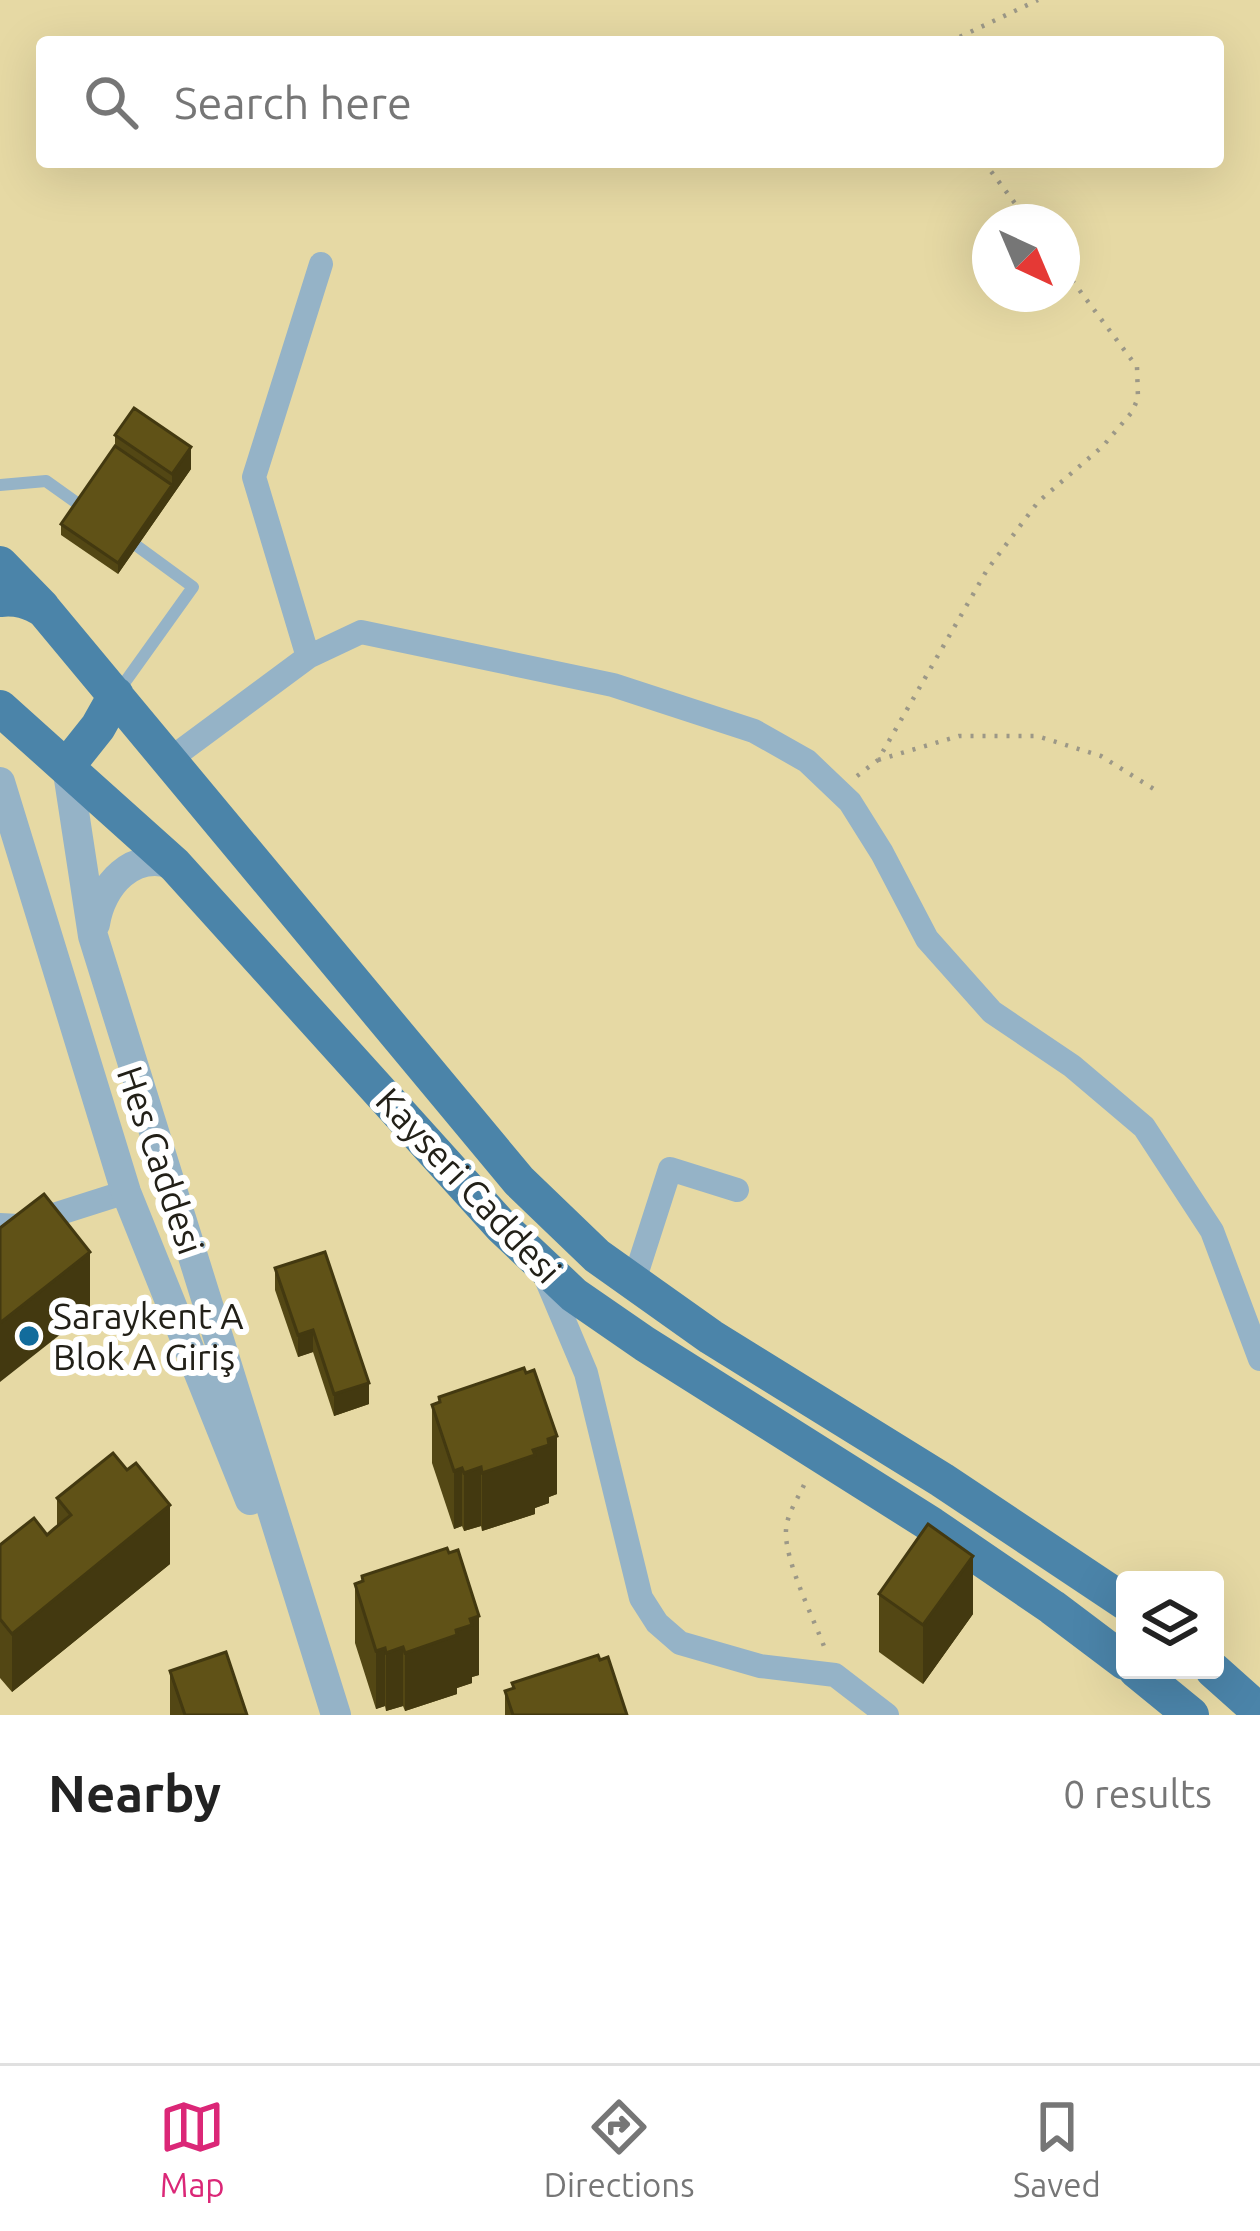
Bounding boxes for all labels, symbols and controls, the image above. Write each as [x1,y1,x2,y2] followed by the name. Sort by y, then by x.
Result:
[36,36,1224,168] search box
[78,69,144,135] icon: search
[174,77,412,128] text: Search here
[972,204,1080,312] north arrow
[110,1061,212,1259] street label: Hes Caddesi
[368,1079,570,1291] street label: Kayseri Caddesi
[53,1295,244,1377] place label: Saraykent A Blok A Giriş
[16,1323,42,1349] marker: Saraykent A Blok A Giriş
[1116,1571,1224,1679] map controls
[1116,1571,1224,1679] button: layers
[48,1764,221,1822] text: Nearby
[1063,1772,1212,1815] text: 0 results
[159,2094,225,2203] tab: Map
[544,2094,694,2203] tab: Directions
[1013,2094,1101,2203] tab: Saved

